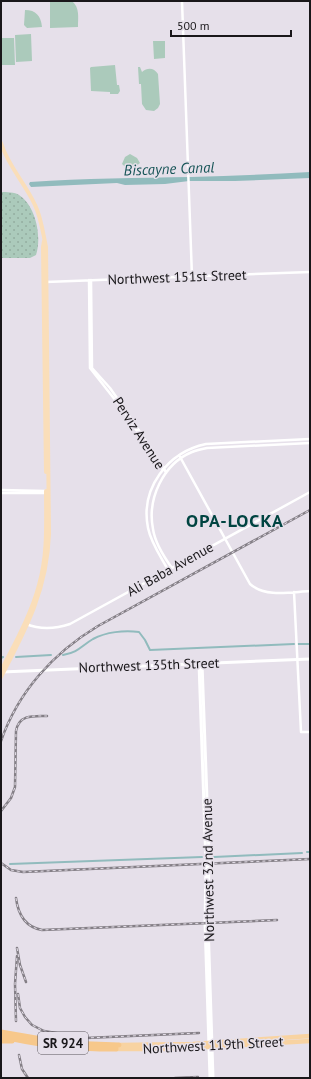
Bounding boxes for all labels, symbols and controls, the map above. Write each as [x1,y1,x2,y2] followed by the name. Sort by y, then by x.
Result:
[171,12,291,38] scale bar
[177,18,210,33] text: 500 m
[123,157,215,180] water label: Biscayne Canal
[107,266,247,288] street label: Northwest 151st Street
[109,393,169,473] street label: Perviz Avenue
[186,509,284,532] district label: OPA-LOCKA
[123,538,217,600] street label: Ali Baba Avenue
[78,654,220,676] street label: Northwest 135th Street
[198,798,218,942] street label: Northwest 32nd Avenue
[38,1032,88,1054] road number: SR 924
[142,1032,284,1058] street label: Northwest 119th Street

